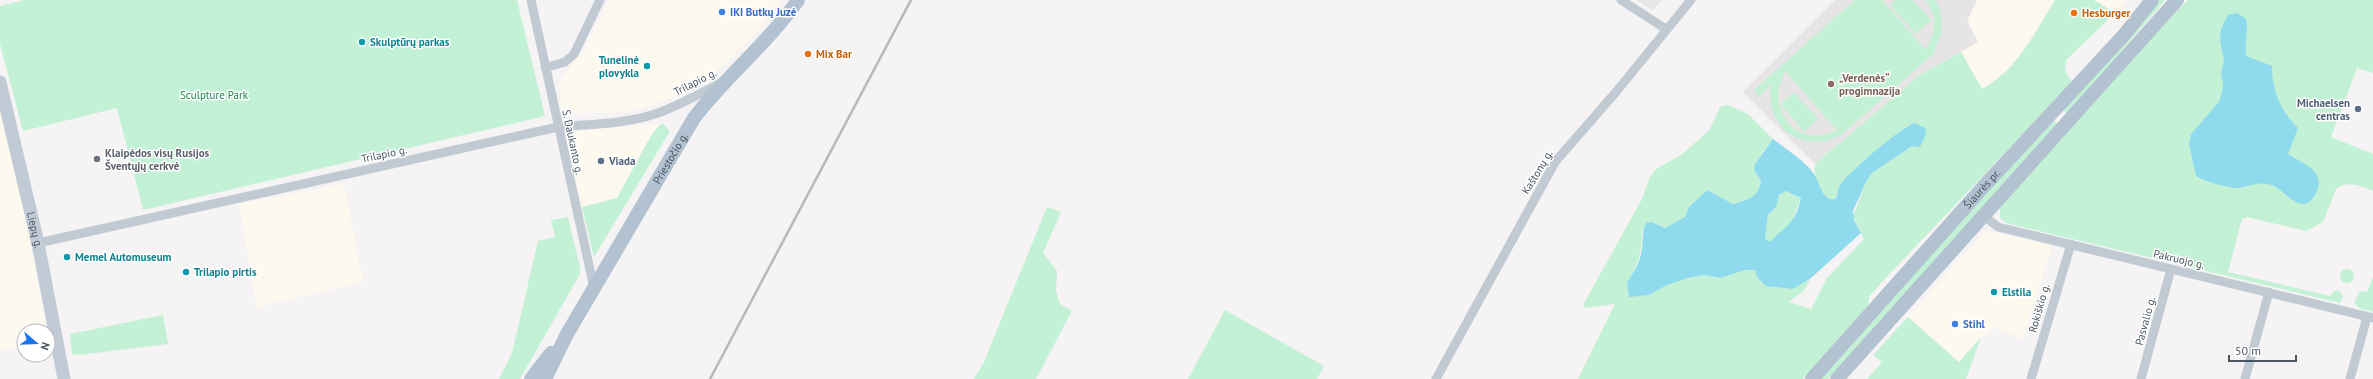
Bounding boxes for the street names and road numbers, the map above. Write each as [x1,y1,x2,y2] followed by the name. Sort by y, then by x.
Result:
[671,65,719,99] street label: Trilapio g.
[559,108,587,176] street label: S. Daukanto g.
[650,130,691,186] street label: Priestočio g.
[360,142,408,166] street label: Trilapio g.
[1518,147,1556,197] street label: Kaštonų g.
[1960,166,2003,211] street label: Šiaurės pr.
[24,210,46,249] street label: Liepų g.
[2152,246,2206,272] street label: Pakruojo g.
[2025,282,2053,334] street label: Rokiškio g.
[2132,295,2158,347] street label: Pasvalio g.

